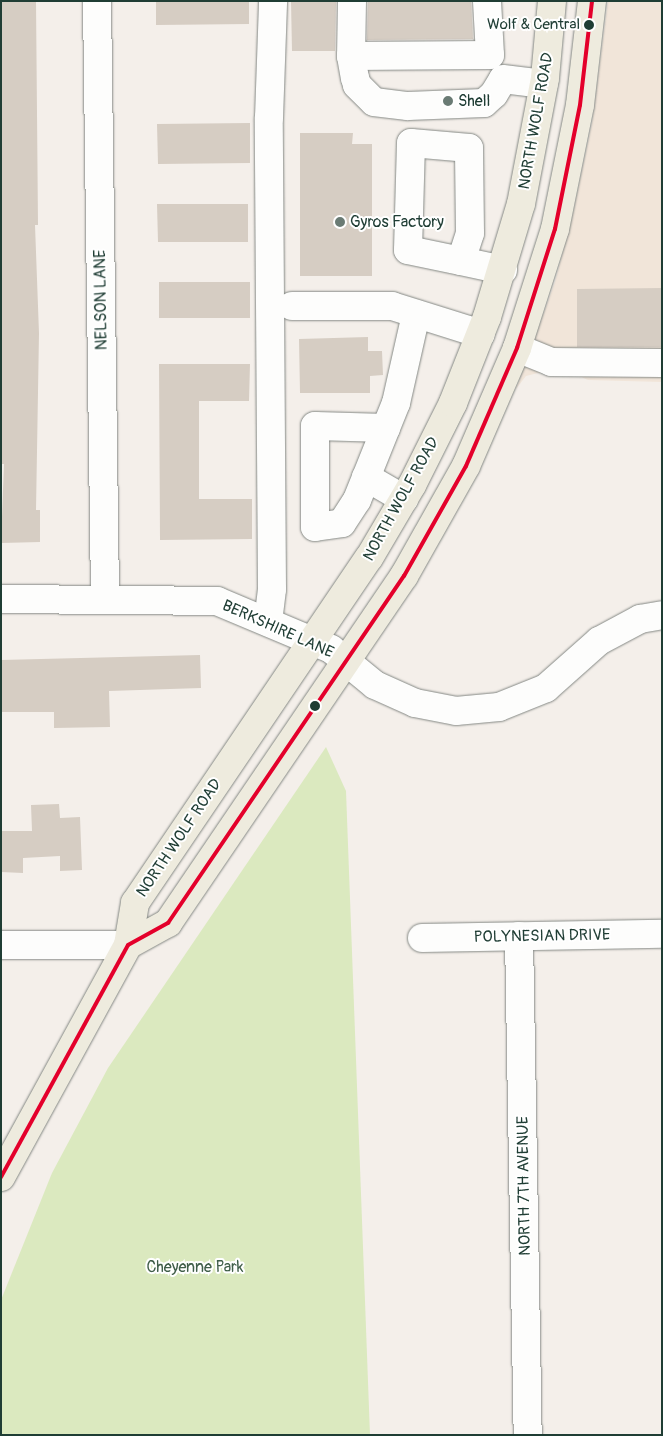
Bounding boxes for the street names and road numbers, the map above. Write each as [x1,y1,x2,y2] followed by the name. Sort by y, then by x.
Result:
[515,51,557,191] street label: NORTH WOLF ROAD
[91,250,111,350] street label: NELSON LANE
[359,434,443,564] street label: NORTH WOLF ROAD
[219,596,337,662] street label: BERKSHIRE LANE
[132,775,226,901] street label: NORTH WOLF ROAD
[474,925,610,947] street label: POLYNESIAN DRIVE
[513,1116,535,1256] street label: NORTH 7TH AVENUE

